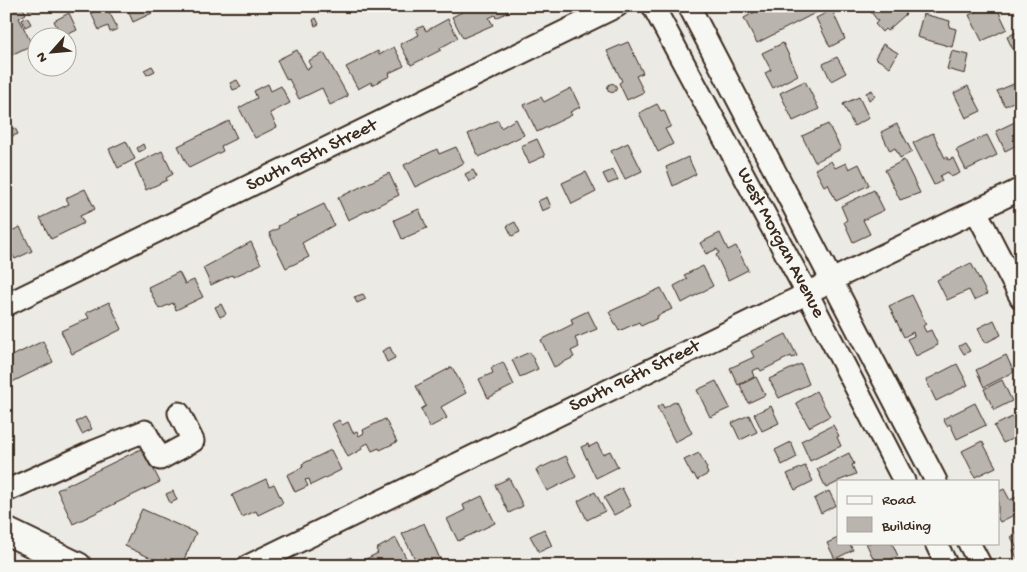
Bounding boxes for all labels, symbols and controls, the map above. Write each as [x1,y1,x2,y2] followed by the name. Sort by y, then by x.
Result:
[28,28,78,78] north arrow
[33,49,52,65] text: N
[243,113,383,198] street label: South 95th Street
[731,164,829,322] street label: West Morgan Avenue
[566,334,706,419] street label: South 96th Street
[837,480,1000,544] legend
[882,492,916,510] text: Road
[881,518,931,536] text: Building

